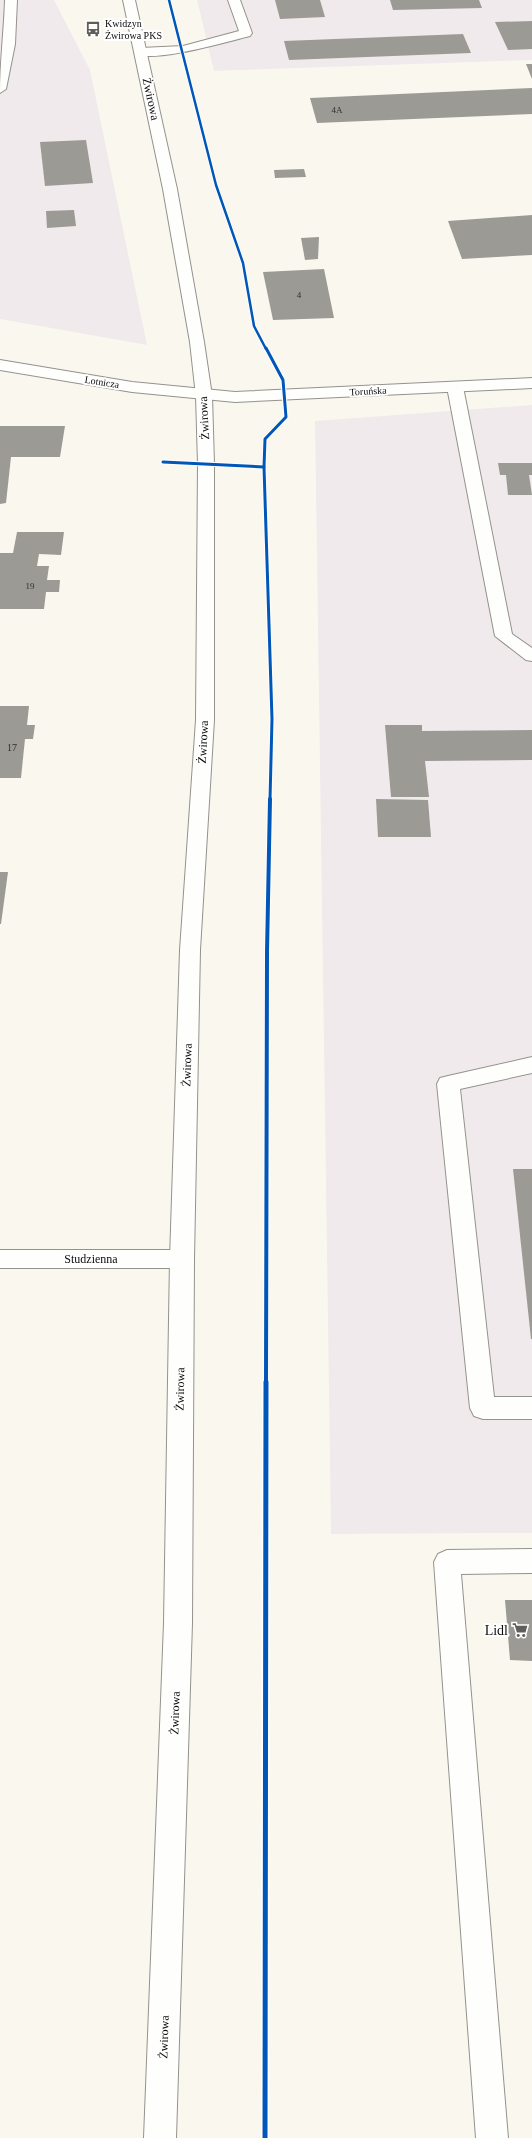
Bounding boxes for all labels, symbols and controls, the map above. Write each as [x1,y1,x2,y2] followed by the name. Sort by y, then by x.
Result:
[105,18,162,41] place label: Kwidzyn Żwirowa PKS
[84,20,102,38] bus stop icon: Kwidzyn Żwirowa PKS
[140,76,162,122] street label: Żwirowa
[332,105,343,115] house number: 4A
[297,290,302,300] house number: 4
[84,374,121,390] street label: Lotnicza
[349,385,387,397] street label: Toruńska
[196,395,212,440] street label: Żwirowa
[26,581,35,591] house number: 19
[195,719,211,764] street label: Żwirowa
[7,742,17,753] house number: 17
[179,1042,195,1087] street label: Żwirowa
[64,1252,118,1266] street label: Studzienna
[173,1367,187,1411] street label: Żwirowa
[511,1621,529,1639] supermarket icon: Lidl
[485,1623,508,1638] place label: Lidl
[167,1690,183,1735] street label: Żwirowa
[156,2014,172,2059] street label: Żwirowa

